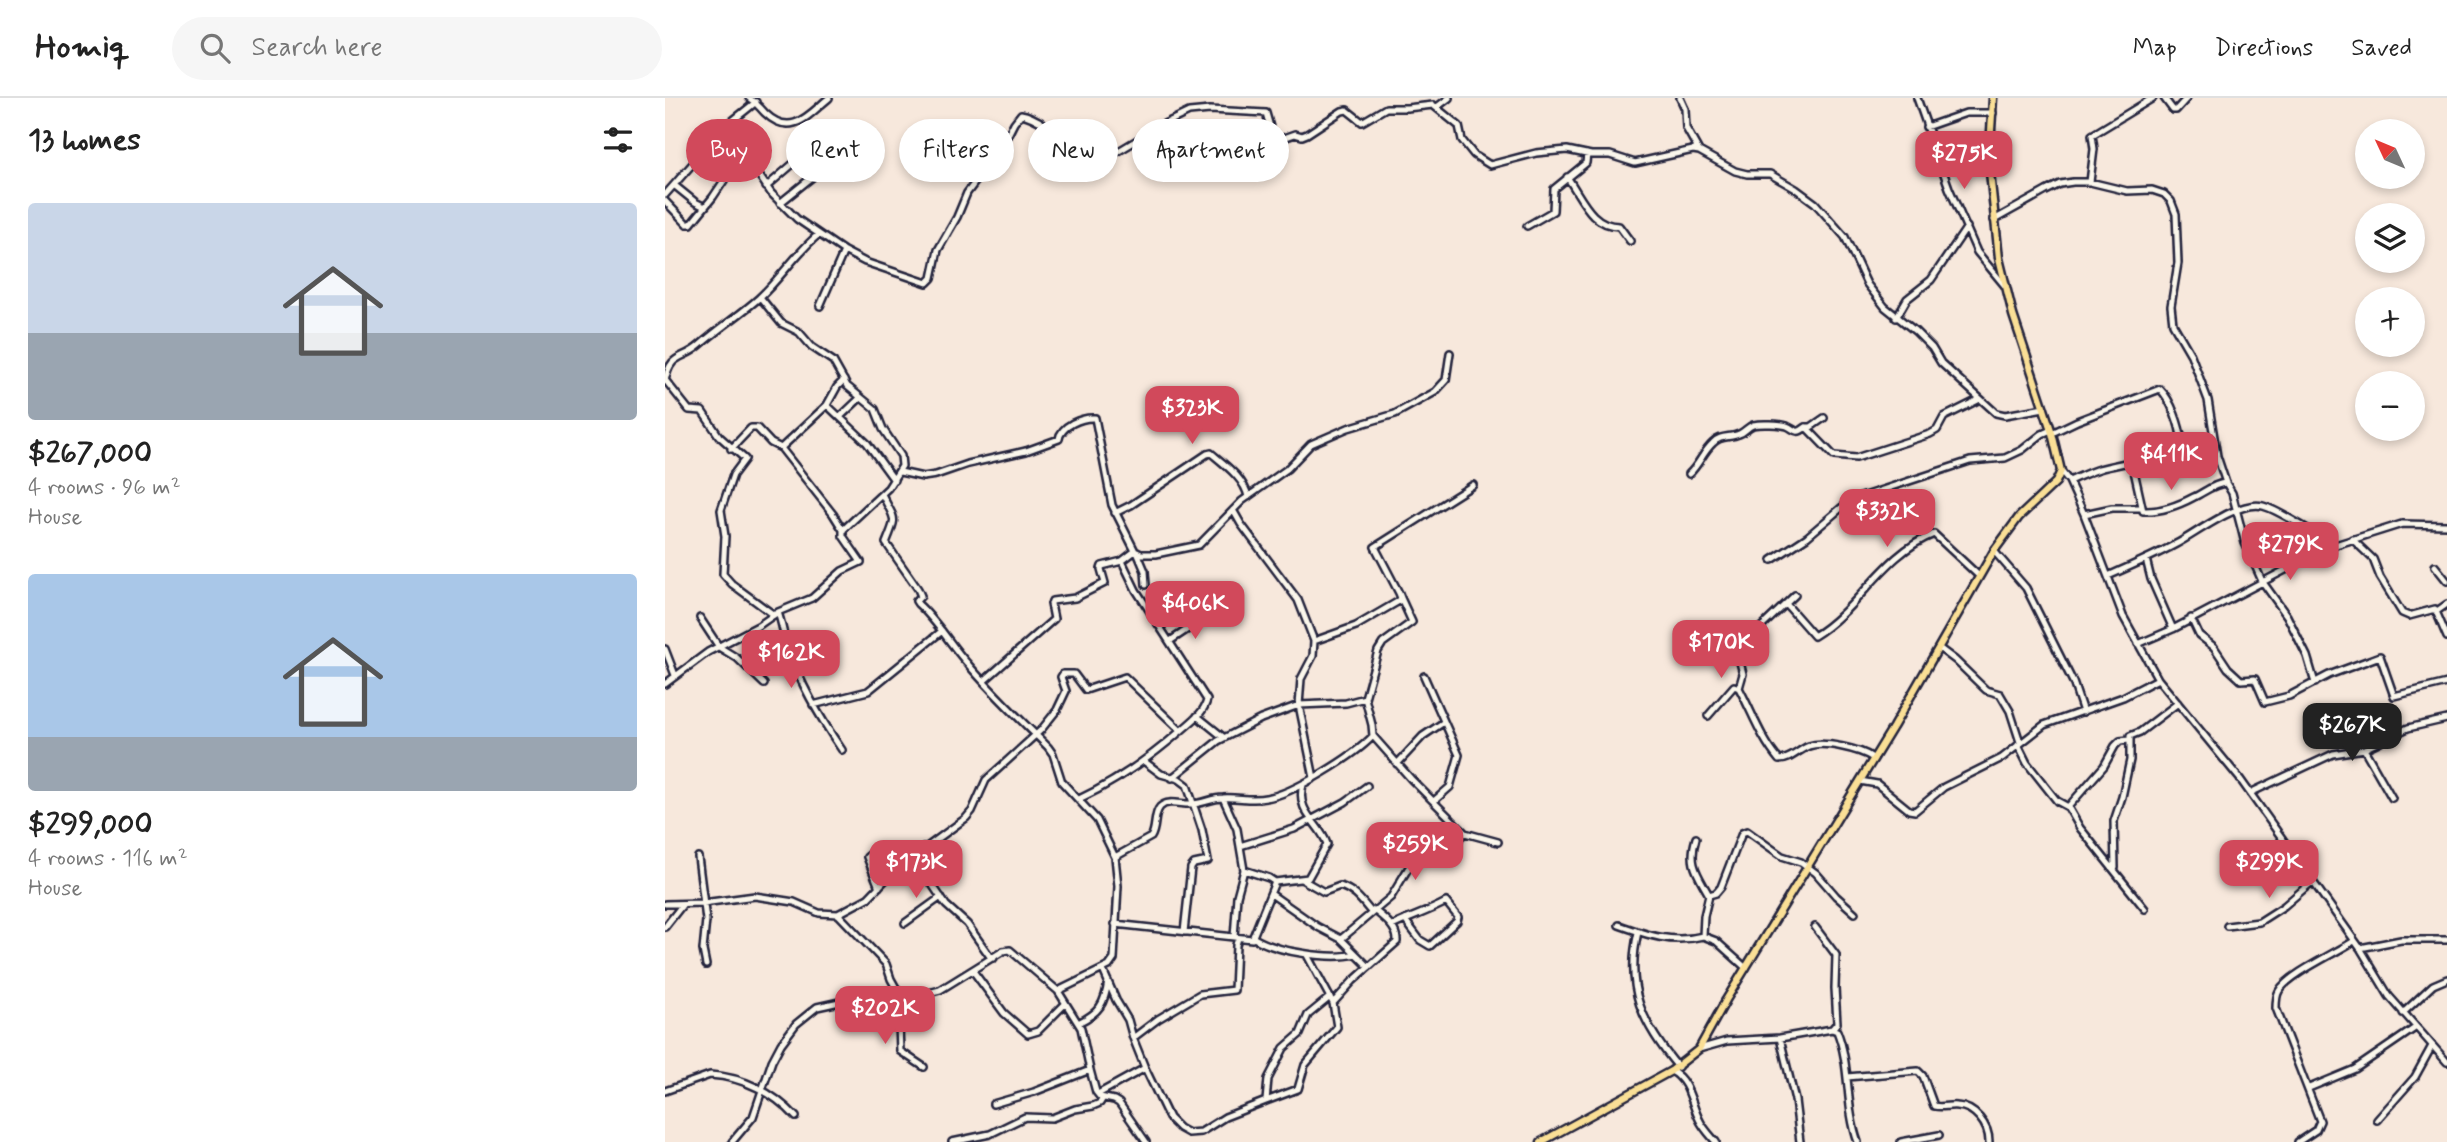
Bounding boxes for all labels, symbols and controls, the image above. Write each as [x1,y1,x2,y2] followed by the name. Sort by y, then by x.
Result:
[172,17,662,80] search box
[35,26,130,70] text: Homiq
[196,29,234,67] icon: search
[252,31,382,65] text: Search here
[2133,33,2177,64] text: Map
[2215,33,2313,64] text: Directions
[2351,33,2412,64] text: Saved
[686,119,772,182] chip: Buy
[786,119,885,182] chip: Rent
[899,119,1014,182] chip: Filters
[1028,119,1118,182] chip: New
[1132,119,1289,182] chip: Apartment
[2355,119,2425,189] north arrow
[2355,119,2425,441] map controls
[28,121,141,160] text: 13 homes
[599,121,637,159] icon: filters
[1915,132,2013,191] pin: $275K
[1931,139,1997,169] text: $275K
[2355,203,2425,273] button: layers
[270,248,396,374] icon: home
[2355,287,2425,357] button: +
[2355,371,2425,441] button: −
[1143,386,1241,446] pin: $323K
[1161,394,1223,424] text: $323K
[2122,432,2220,492] pin: $411K
[28,434,152,473] text: $267,000
[2140,440,2202,470] text: $411K
[28,473,181,503] text: 4 rooms · 96 m²
[1838,490,1936,549] pin: $332K
[1855,497,1919,527] text: $332K
[28,503,82,533] text: House
[2241,522,2339,582] pin: $279K
[2258,530,2322,560] text: $279K
[1146,582,1244,641] pin: $406K
[1161,589,1229,619] text: $406K
[270,619,396,745] icon: home
[1672,620,1770,680] pin: $170K
[1688,628,1754,658] text: $170K
[742,630,840,690] pin: $162K
[758,638,824,668] text: $162K
[2303,704,2401,763] pin: $267K
[2319,711,2385,741] text: $267K
[28,805,152,844] text: $299,000
[1366,822,1464,882] pin: $259K
[1382,830,1448,860] text: $259K
[867,840,965,900] pin: $173K
[2220,840,2318,900] pin: $299K
[28,844,188,874] text: 4 rooms · 116 m²
[886,848,947,878] text: $173K
[2236,848,2302,878] text: $299K
[28,874,82,904] text: House
[836,986,934,1046] pin: $202K
[851,994,919,1024] text: $202K

